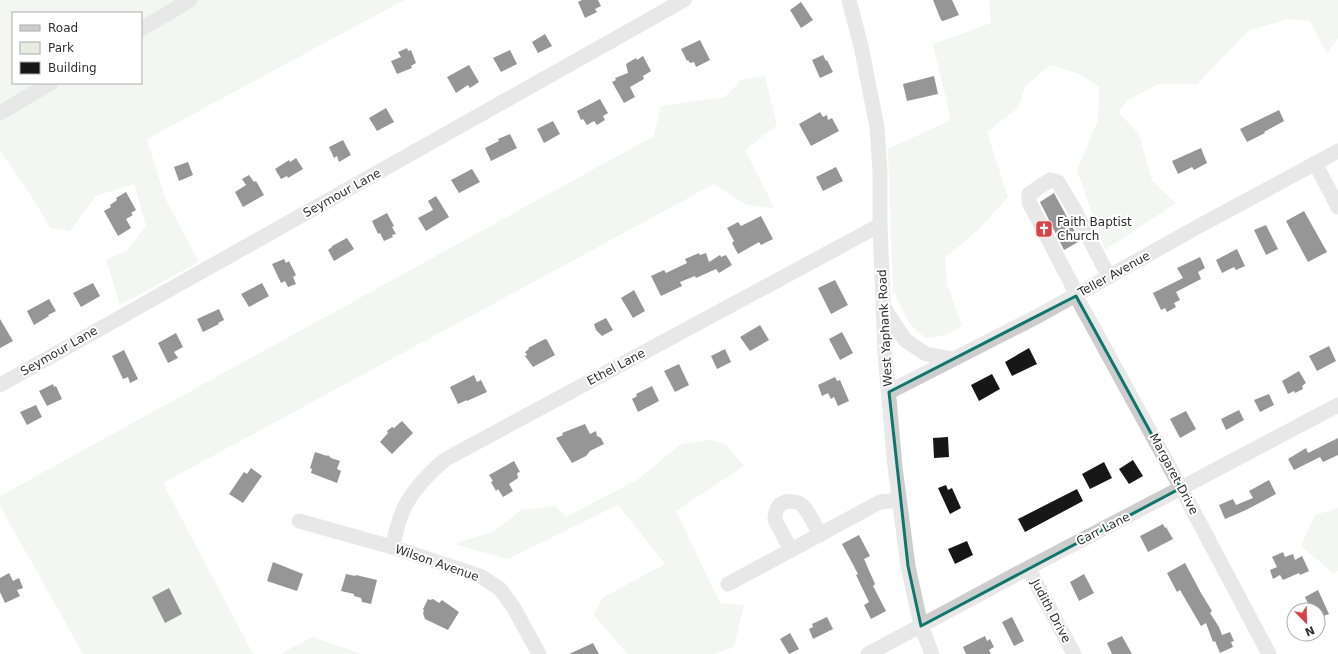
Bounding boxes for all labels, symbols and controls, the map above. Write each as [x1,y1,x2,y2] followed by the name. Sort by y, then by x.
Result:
[12,12,142,84] legend
[48,21,78,35] text: Road
[48,41,74,55] text: Park
[48,61,97,75] text: Building
[301,166,383,220] street label: Seymour Lane
[1057,215,1132,243] place label: Faith Baptist Church
[1034,219,1054,239] church icon: Faith Baptist Church
[1075,248,1152,300] street label: Teller Avenue
[875,269,895,387] street label: West Yaphank Road
[18,323,100,379] street label: Seymour Lane
[585,346,647,388] street label: Ethel Lane
[1147,431,1201,517] street label: Margaret Drive
[1074,510,1132,548] street label: Carr Lane
[393,542,481,584] street label: Wilson Avenue
[1028,576,1074,645] street label: Judith Drive
[1286,602,1326,642] north arrow
[1303,623,1316,639] text: N

